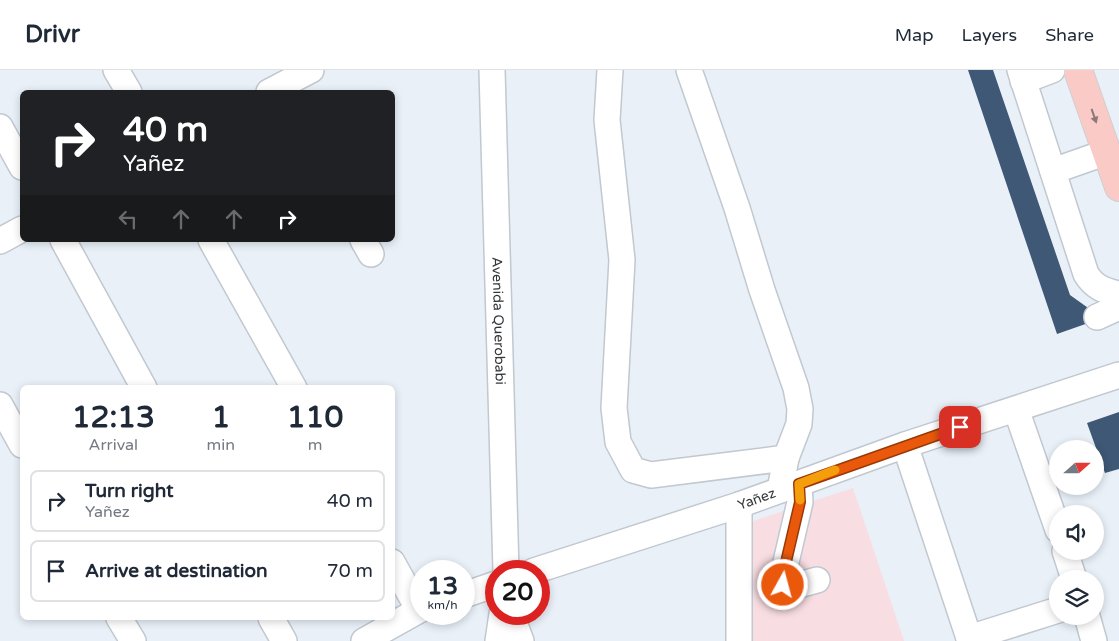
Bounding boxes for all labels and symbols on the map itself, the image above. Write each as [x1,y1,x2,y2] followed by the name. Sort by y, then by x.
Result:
[1090,109,1098,124] one-way arrow
[489,257,509,385] street label: Avenida Querobabi
[939,406,981,448] pin
[1049,440,1104,495] north arrow
[735,484,778,513] street label: Yañez
[756,558,808,610] position arrow
[485,560,550,625] speed limit sign: 20

